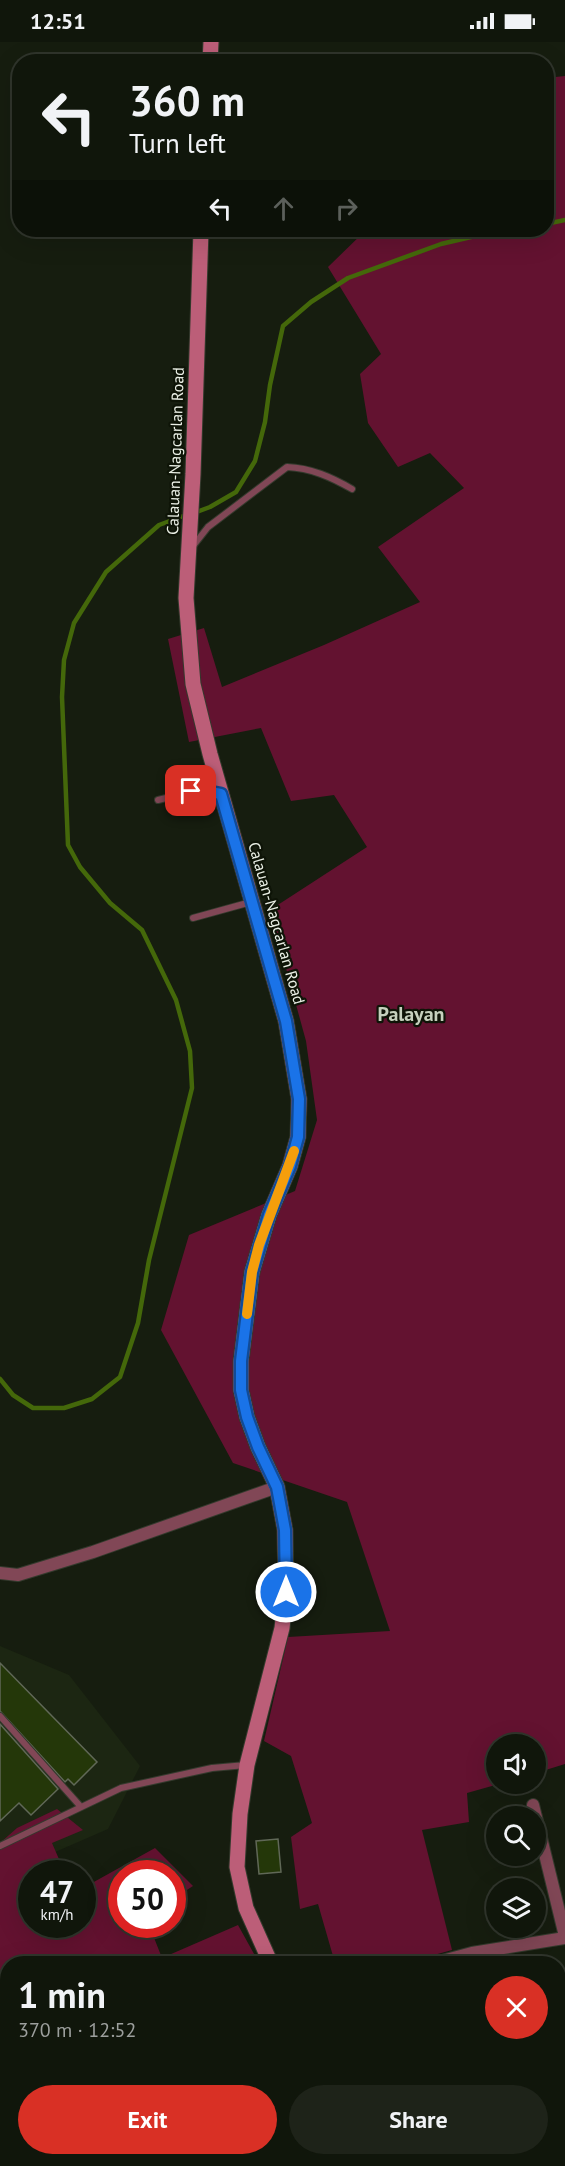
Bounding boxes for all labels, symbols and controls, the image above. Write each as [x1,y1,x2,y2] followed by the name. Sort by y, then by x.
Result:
[30,7,86,35] text: 12:51
[129,73,245,128] text: 360 m
[30,78,108,156] icon: left
[129,126,226,160] text: Turn left
[204,192,237,225] icon: left
[267,192,300,225] icon: ahead
[330,192,363,225] icon: right
[162,367,188,535] street label: Calauan-Nagcarlan Road
[165,765,216,816] pin
[174,774,207,807] icon: arrive
[244,840,310,1006] street label: Calauan-Nagcarlan Road
[378,1001,444,1027] district label: Palayan
[254,1560,318,1624] position arrow
[486,1734,546,1938] map controls
[486,1734,546,1794] button: sound
[486,1806,546,1866] button: search
[108,1860,186,1938] speed limit sign: 50
[40,1872,74,1911] text: 47
[486,1878,546,1938] button: layers
[41,1905,73,1924] text: km/h
[18,1971,106,2018] text: 1 min
[485,1976,548,2039] button: close
[18,2017,136,2043] text: 370 m · 12:52
[18,2085,277,2154] button: Exit
[289,2085,548,2154] button: Share

